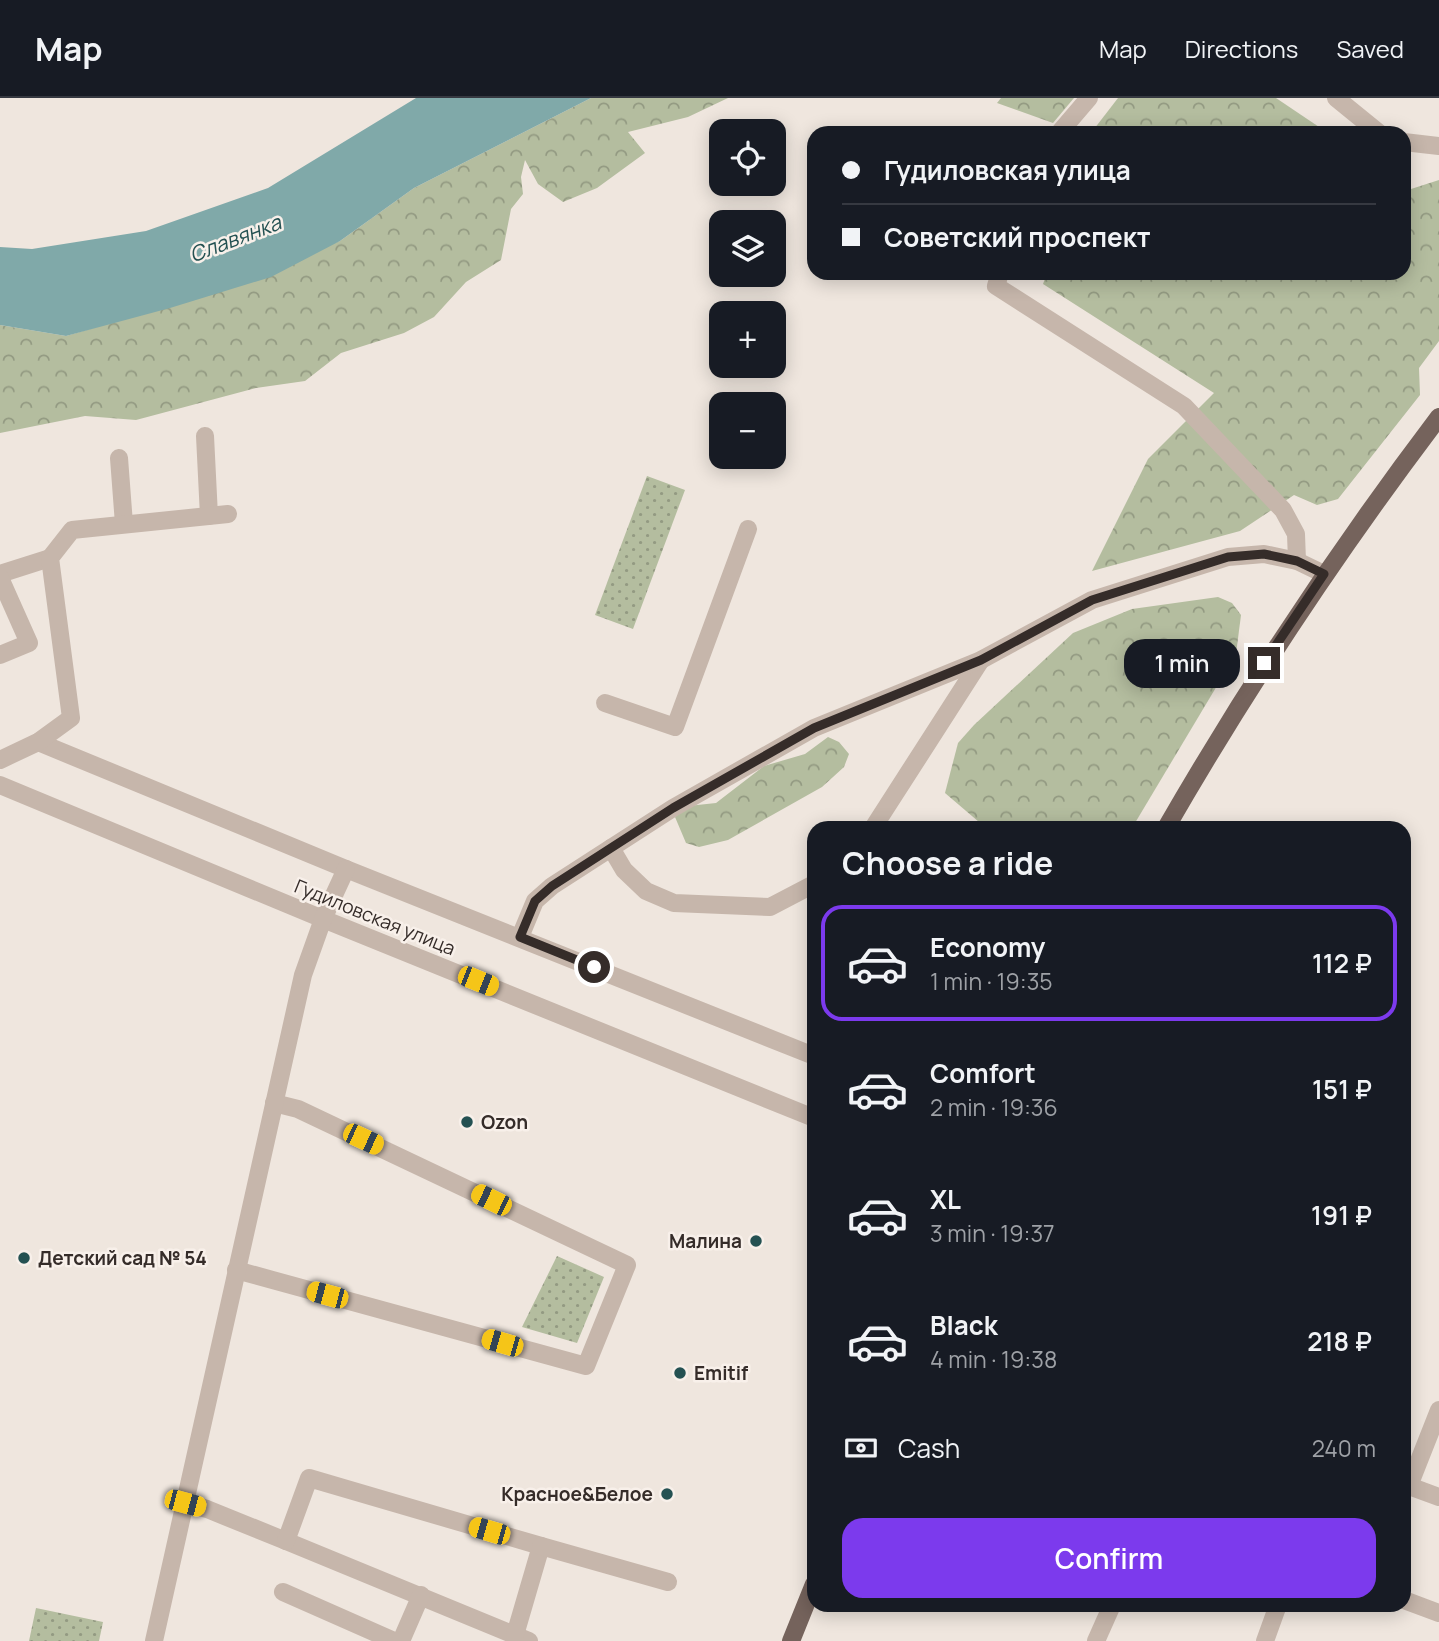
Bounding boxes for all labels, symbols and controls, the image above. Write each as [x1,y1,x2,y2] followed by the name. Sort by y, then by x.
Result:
[35,26,103,71] text: Map
[1099,32,1147,65] text: Map
[1185,32,1298,65] text: Directions
[1336,32,1404,65] text: Saved
[709,119,786,469] map controls
[709,119,786,196] button: locate
[884,152,1131,188] text: Гудиловская улица
[185,207,286,268] water label: Славянка
[709,210,786,287] button: layers
[884,219,1150,255] text: Советский проспект
[709,301,786,378] button: +
[709,392,786,469] button: −
[1124,638,1240,688] callout: 1 min
[1155,647,1209,679] text: 1 min
[1248,647,1280,679] route end
[842,841,1053,885] text: Choose a ride
[291,873,459,961] street label: Гудиловская улица
[930,929,1045,965] text: Economy
[846,932,909,995] icon: car
[1312,945,1372,981] text: 112 ₽
[578,951,610,983] route start
[455,963,502,999] car
[930,965,1053,997] text: 1 min · 19:35
[930,1055,1036,1091] text: Comfort
[846,1058,909,1121] icon: car
[1312,1071,1372,1107] text: 151 ₽
[930,1091,1058,1123] text: 2 min · 19:36
[481,1109,528,1135] place label: Ozon
[459,1114,475,1130] marker: Ozon
[340,1121,387,1157] car
[468,1181,515,1219] car
[930,1181,961,1217] text: XL
[846,1184,909,1247] icon: car
[1311,1197,1372,1233] text: 191 ₽
[930,1217,1055,1249] text: 3 min · 19:37
[669,1228,742,1254] place label: Малина
[748,1233,764,1249] marker: Малина
[38,1245,207,1271] place label: Детский сад № 54
[16,1250,32,1266] marker: Детский сад № 54
[304,1279,351,1311] car
[930,1307,998,1343] text: Black
[846,1310,909,1373] icon: car
[1307,1323,1372,1359] text: 218 ₽
[479,1327,526,1359] car
[930,1343,1057,1375] text: 4 min · 19:38
[694,1360,748,1386] place label: Emitif
[672,1365,688,1381] marker: Emitif
[842,1429,880,1467] icon: cash
[898,1430,960,1466] text: Cash
[1312,1432,1376,1464] text: 240 m
[501,1481,653,1507] place label: Красное&Белое
[659,1486,675,1502] marker: Красное&Белое
[162,1487,209,1519] car
[466,1515,513,1547] car
[842,1518,1376,1598] button: Confirm

